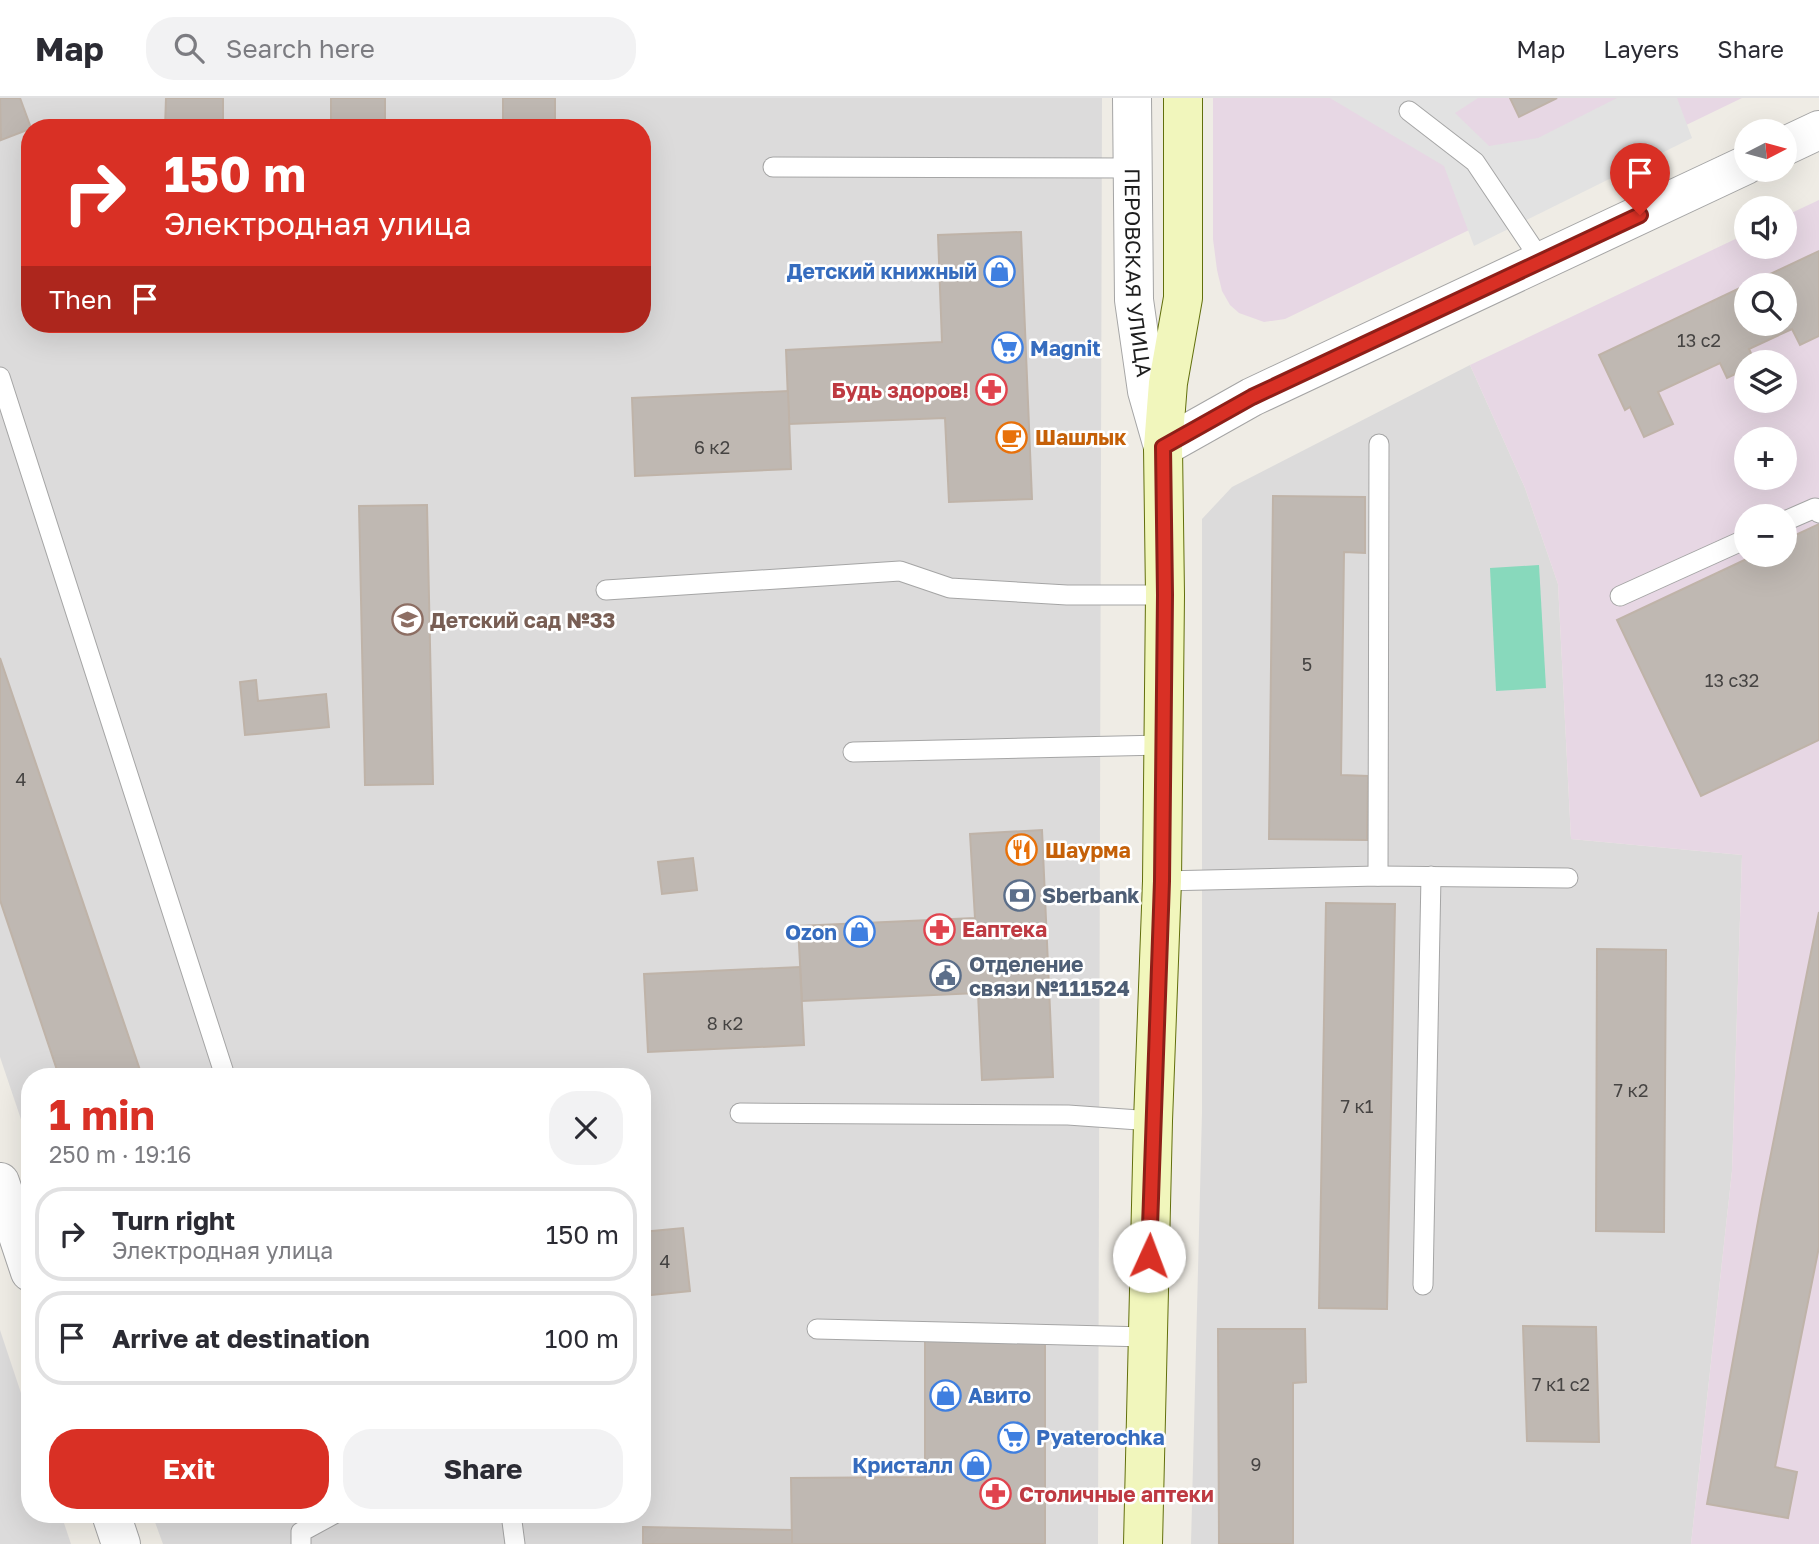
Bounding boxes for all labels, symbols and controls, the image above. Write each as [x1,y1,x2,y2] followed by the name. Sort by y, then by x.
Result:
[146,17,636,80] search box
[35,29,104,68] text: Map
[170,29,208,67] icon: search
[226,33,375,64] text: Search here
[1516,34,1565,63] text: Map
[1603,34,1679,63] text: Layers
[1717,34,1784,63] text: Share
[1734,119,1797,182] north arrow
[1734,119,1797,567] map controls
[1610,143,1670,215] pin
[164,144,306,203] text: 150 m
[49,147,140,238] icon: right
[1621,154,1659,192] icon: arrive
[1120,168,1158,379] street label: ПЕРОВСКАЯ УЛИЦА
[1734,196,1797,259] button: sound
[164,204,472,242] text: Электродная улица
[983,254,1017,288] shop icon: Детский книжный
[787,258,977,284] place label: Детский книжный
[1734,273,1797,336] button: search
[126,280,164,318] icon: arrive
[49,284,112,315] text: Then
[1677,329,1721,351] house number: 13 с2
[990,331,1024,365] supermarket icon: Magnit
[1030,335,1101,361] place label: Magnit
[1734,350,1797,413] button: layers
[975,373,1009,407] pharmacy icon: Будь здоров!
[832,377,969,403] place label: Будь здоров!
[995,420,1029,454] cafe icon: Шашлык
[1035,424,1126,450] place label: Шашлык
[1734,427,1797,490] button: +
[694,436,730,458] house number: 6 к2
[1734,504,1797,567] button: −
[390,603,424,637] school or university icon: Детский сад №33
[430,607,615,633] place label: Детский сад №33
[1302,653,1312,675] house number: 5
[1705,669,1759,691] house number: 13 с32
[16,768,27,790] house number: 4
[1005,833,1039,867] restaurant icon: Шаурма
[1045,837,1131,863] place label: Шаурма
[1002,878,1036,912] bank icon: Sberbank
[1042,882,1140,908] place label: Sberbank
[922,912,956,946] pharmacy icon: Еаптека
[843,915,877,949] shop icon: Ozon
[962,916,1047,942] place label: Еаптека
[785,919,837,945] place label: Ozon
[969,951,1130,1001] place label: Отделение связи №111524
[929,959,963,993] public building icon: Отделение связи №111524
[707,1012,743,1034] house number: 8 к2
[1614,1079,1648,1101] house number: 7 к2
[49,1089,155,1139] text: 1 min
[549,1091,623,1165] button: close
[1340,1095,1374,1117] house number: 7 к1
[49,1140,192,1168] text: 250 m · 19:16
[112,1205,235,1236] text: Turn right
[53,1215,91,1253] icon: right
[546,1219,619,1250] text: 150 m
[1112,1219,1186,1293] position arrow
[112,1236,333,1264] text: Электродная улица
[660,1250,671,1272] house number: 4
[53,1319,91,1357] icon: arrive
[112,1323,370,1354] text: Arrive at destination
[545,1323,619,1354] text: 100 m
[1532,1373,1590,1395] house number: 7 к1 с2
[928,1378,962,1412] shop icon: Авито
[968,1382,1031,1408] place label: Авито
[996,1420,1030,1454] supermarket icon: Pyaterochka
[1036,1424,1165,1450] place label: Pyaterochka
[49,1429,329,1509] button: Exit
[343,1429,623,1509] button: Share
[959,1448,993,1482] shop icon: Кристалл
[852,1452,953,1478] place label: Кристалл
[1251,1453,1261,1475] house number: 9
[979,1477,1013,1511] pharmacy icon: Столичные аптеки
[1019,1481,1214,1507] place label: Столичные аптеки

